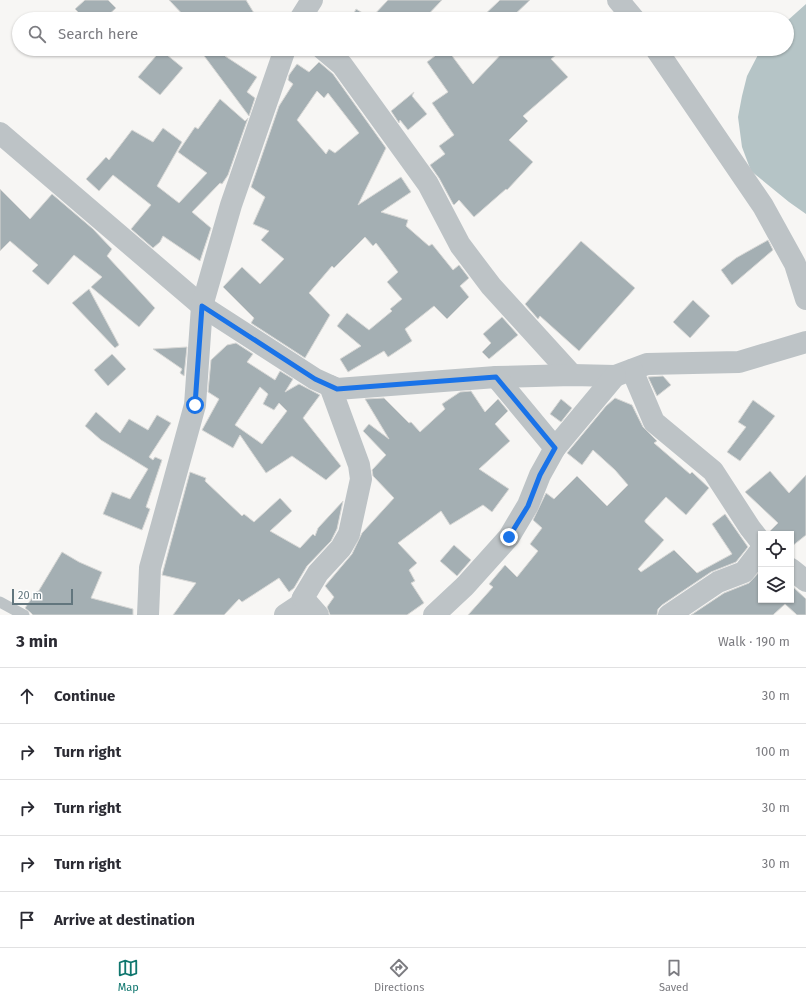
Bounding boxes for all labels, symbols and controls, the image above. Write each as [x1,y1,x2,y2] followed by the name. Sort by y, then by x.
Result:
[12,12,794,56] search box
[26,23,48,45] icon: search
[58,25,138,43] text: Search here
[186,396,204,414] route start
[500,528,518,546] route end
[758,531,794,603] map controls
[758,531,794,567] button: locate
[758,567,794,603] button: layers
[12,587,73,606] scale bar
[18,589,42,602] text: 20 m
[16,631,58,652] text: 3 min
[718,634,790,649] text: Walk · 190 m
[16,685,38,707] icon: ahead
[54,687,115,705] text: Continue
[762,688,790,703] text: 30 m
[16,741,38,763] icon: right
[54,743,121,761] text: Turn right
[755,744,790,759] text: 100 m
[16,797,38,819] icon: right
[54,799,121,817] text: Turn right
[762,800,790,815] text: 30 m
[16,853,38,875] icon: right
[54,855,121,873] text: Turn right
[762,856,790,871] text: 30 m
[16,909,38,931] icon: arrive
[54,911,195,929] text: Arrive at destination
[117,957,139,994] tab: Map
[374,957,424,994] tab: Directions
[659,957,689,994] tab: Saved

